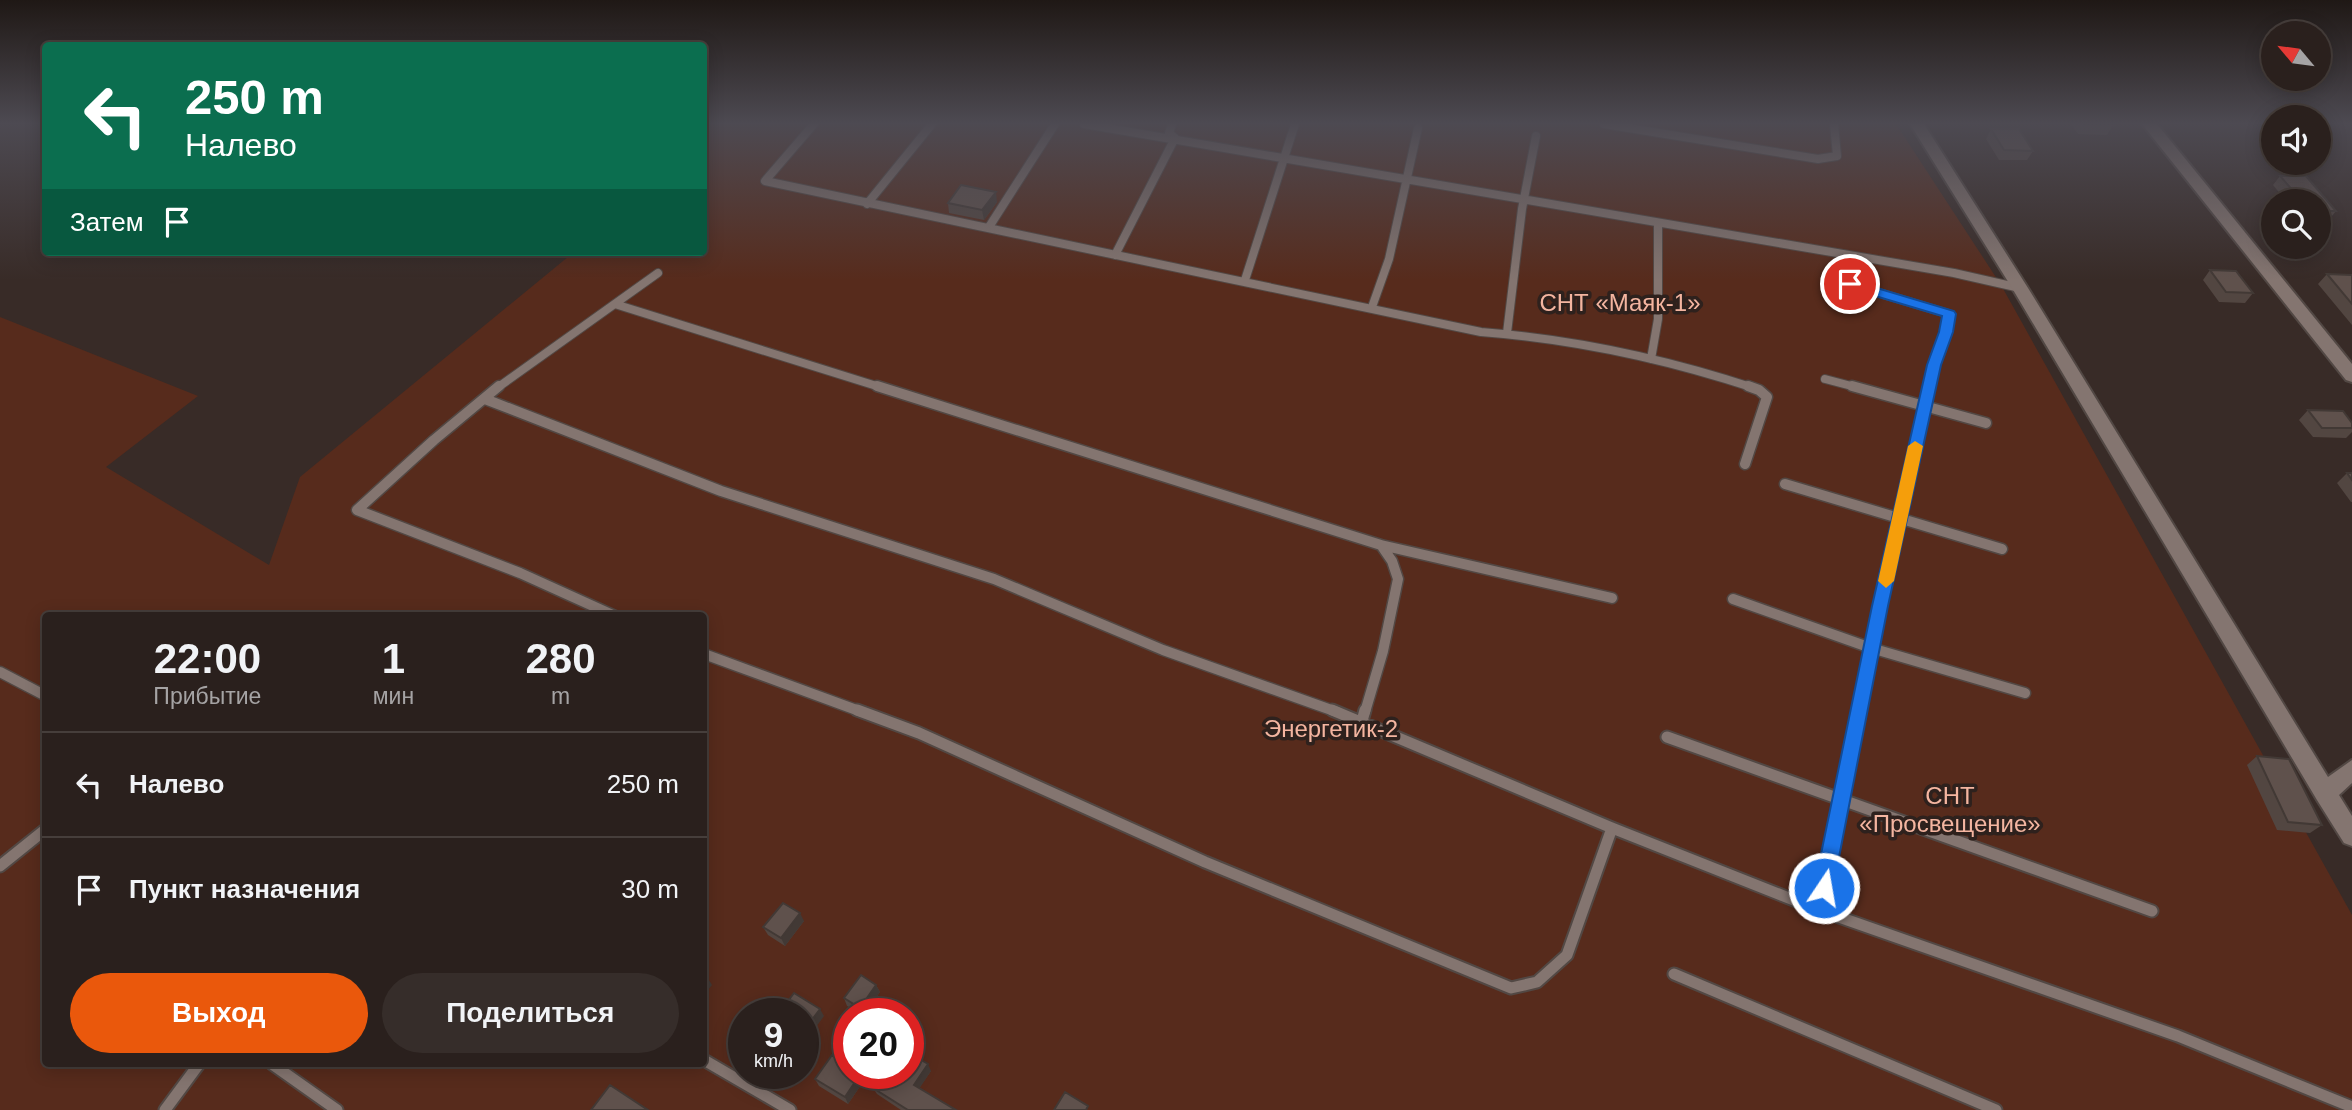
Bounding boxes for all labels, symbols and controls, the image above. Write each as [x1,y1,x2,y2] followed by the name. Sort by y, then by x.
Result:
[2261,21,2331,91] north arrow
[2261,21,2331,259] map controls
[70,70,161,161] icon: left
[185,70,324,124] text: 250 m
[2261,105,2331,175] button: sound
[185,127,297,163] text: Налево
[2261,189,2331,259] button: search
[158,203,196,241] icon: arrive
[70,207,144,237] text: Затем
[1820,254,1880,314] pin
[1831,265,1869,303] icon: arrive
[1539,289,1701,316] park label: СНТ «Маяк-1»
[154,635,261,682] text: 22:00
[382,635,405,682] text: 1
[526,635,596,682] text: 280
[153,683,261,709] text: Прибытие
[373,683,414,709] text: мин
[551,683,570,709] text: m
[1264,715,1398,742] park label: Энергетик-2
[70,766,108,804] icon: left
[129,769,224,799] text: Налево
[607,769,679,799] text: 250 m
[1859,782,2041,837] park label: СНТ «Просвещение»
[1787,851,1861,925] position arrow
[70,871,108,909] icon: arrive
[129,874,360,904] text: Пункт назначения
[621,874,679,904] text: 30 m
[70,973,368,1053] button: Выход
[382,973,679,1053] button: Поделиться
[833,998,924,1089] speed limit sign: 20
[764,1015,783,1054] text: 9
[754,1051,793,1071] text: km/h

